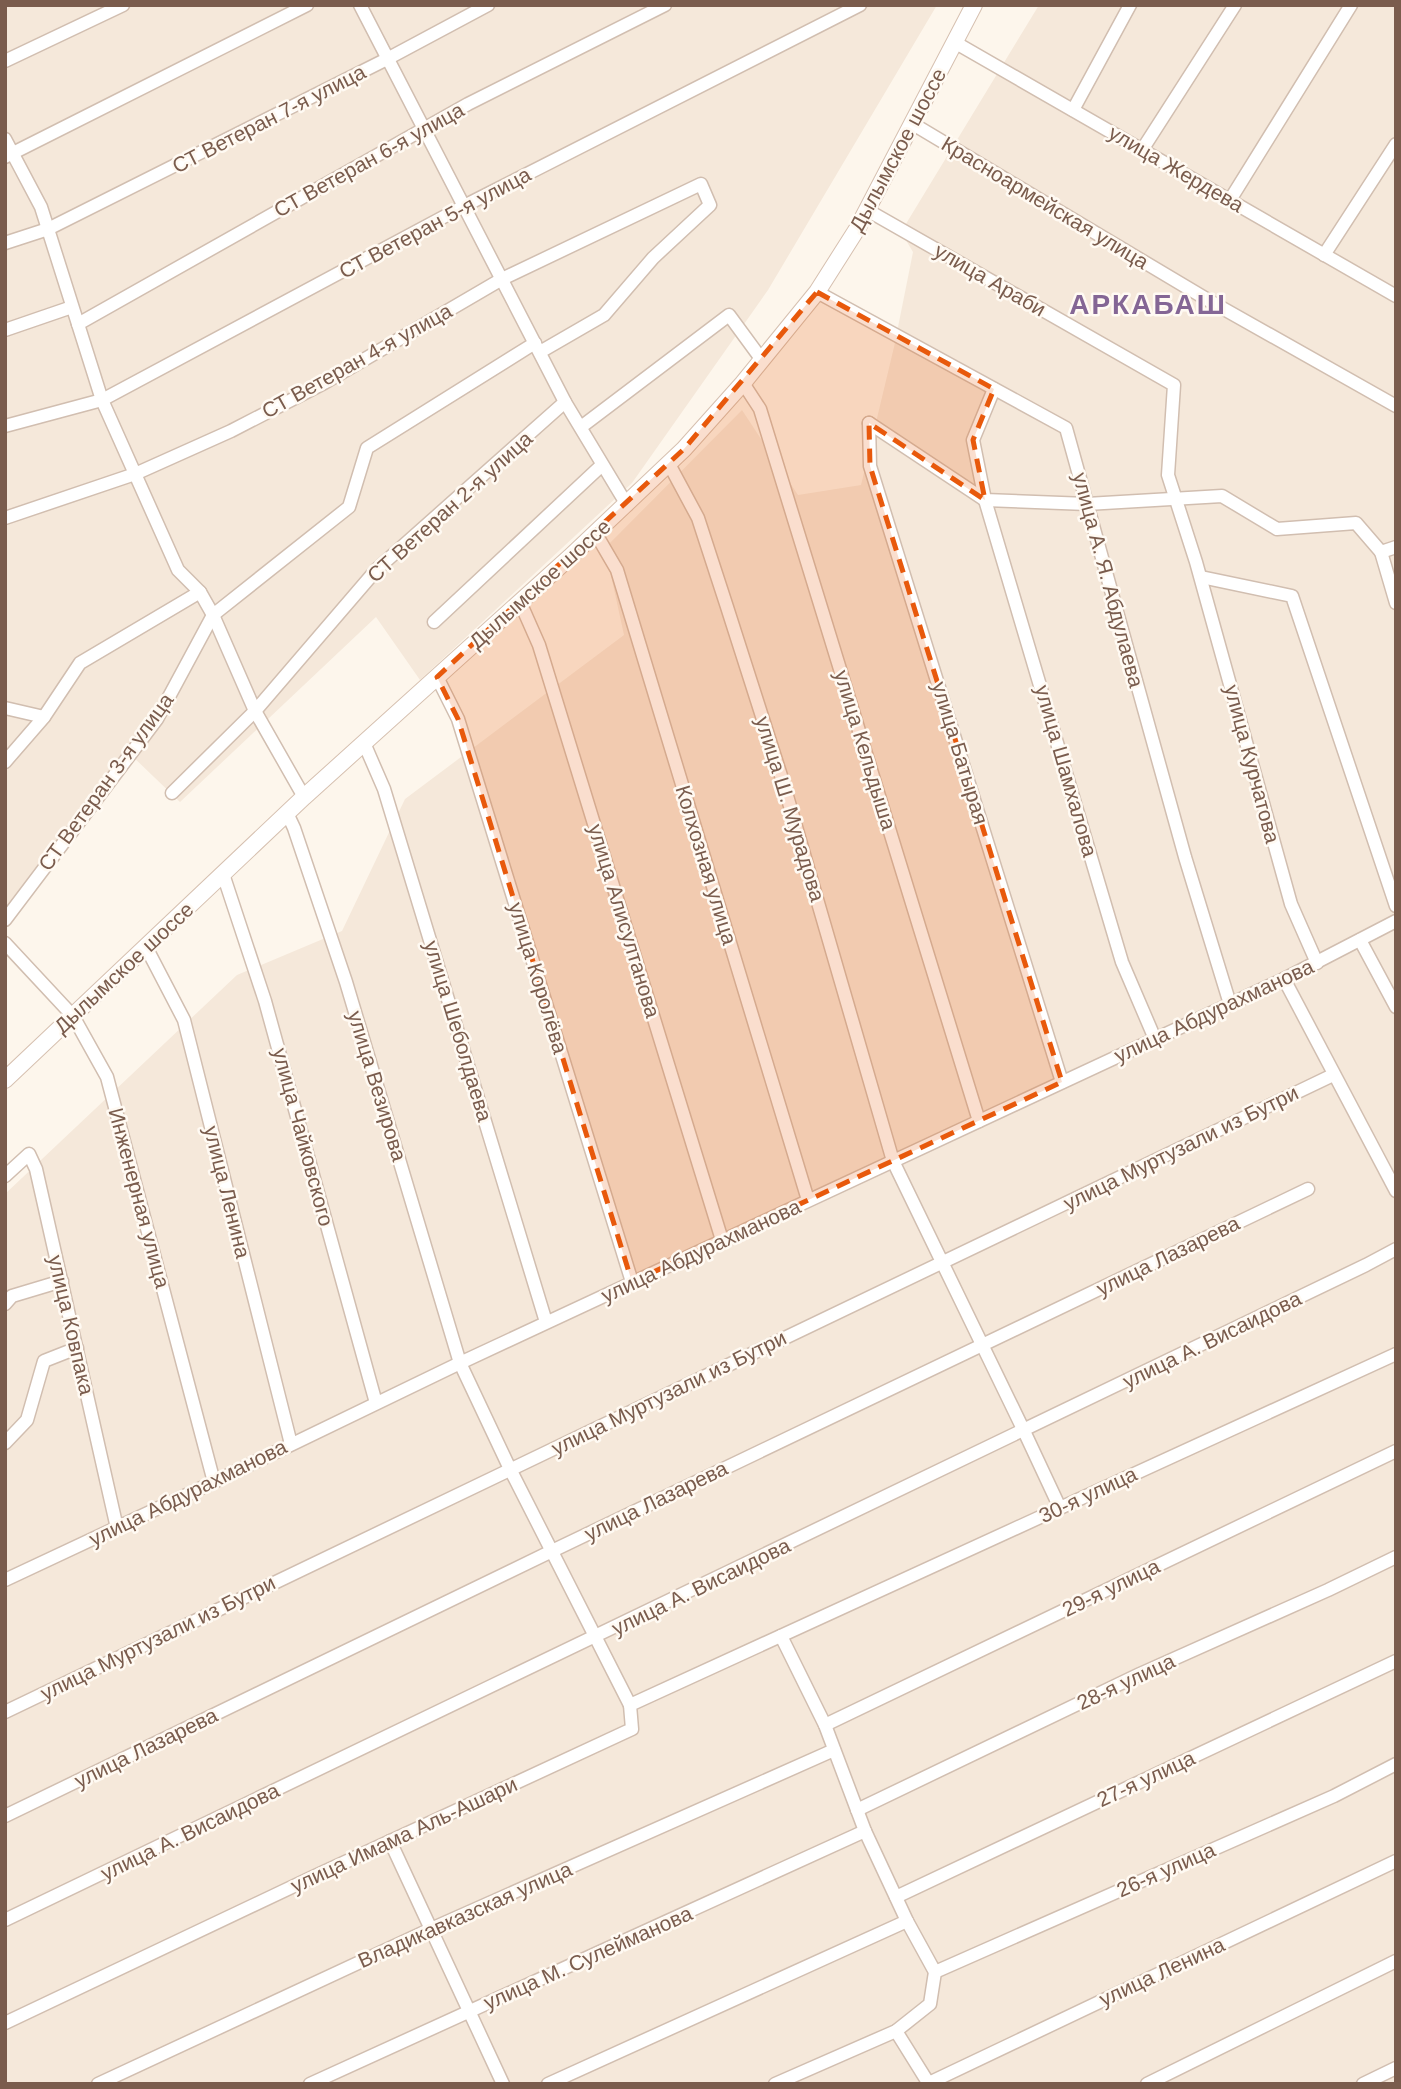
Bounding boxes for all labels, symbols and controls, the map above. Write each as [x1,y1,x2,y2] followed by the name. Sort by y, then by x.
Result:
[168,60,369,177] street label: СТ Ветеран 7-я улица
[845,64,950,235] street label: Дылымское шоссе
[270,98,468,221] street label: СТ Ветеран 6-я улица
[1105,121,1248,217] street label: улица Жердева
[938,132,1153,274] street label: Красноармейская улица
[335,162,535,283] street label: СТ Ветеран 5-я улица
[931,238,1050,321] street label: улица Араби
[1069,289,1227,320] district label: АРКАБАШ
[258,299,456,422] street label: СТ Ветеран 4-я улица
[363,426,537,587] street label: СТ Ветеран 2-я улица
[1069,470,1148,690] street label: улица А. Я. Абдулаева
[465,514,615,653] street label: Дылымское шоссе
[830,667,901,833] street label: улица Кельдыша
[928,679,993,827] street label: улица Батырая
[1031,682,1102,860] street label: улица Шамхалова
[1220,682,1285,846] street label: улица Курчатова
[34,688,178,875] street label: СТ Ветеран 3-я улица
[751,714,830,904] street label: улица Ш. Мурадова
[671,782,742,948] street label: Колхозная улица
[584,821,665,1021] street label: улица Алисултанова
[49,897,198,1038] street label: Дылымское шоссе
[505,899,573,1057] street label: улица Королёва
[420,938,497,1124] street label: улица Шеболдаева
[1111,954,1317,1067] street label: улица Абдурахманова
[344,1008,411,1164] street label: улица Везирова
[269,1045,338,1228] street label: улица Чайковского
[1060,1081,1302,1215] street label: улица Муртузали из Бутри
[104,1105,175,1291] street label: Инженерная улица
[200,1123,255,1261] street label: улица Ленина
[598,1194,804,1307] street label: улица Абдурахманова
[1093,1211,1243,1300] street label: улица Лазарева
[44,1253,99,1397] street label: улица Ковпака
[1119,1286,1305,1393] street label: улица А. Висаидова
[548,1326,790,1460] street label: улица Муртузали из Бутри
[85,1435,291,1550] street label: улица Абдурахманова
[581,1456,731,1545] street label: улица Лазарева
[1035,1462,1141,1527] street label: 30-я улица
[608,1533,794,1640] street label: улица А. Висаидова
[1058,1554,1163,1621] street label: 29-я улица
[37,1571,279,1705] street label: улица Муртузали из Бутри
[1073,1649,1179,1714] street label: 28-я улица
[71,1703,221,1792] street label: улица Лазарева
[1093,1746,1199,1811] street label: 27-я улица
[287,1772,521,1897] street label: улица Имама Аль-Ашари
[97,1778,283,1885] street label: улица А. Висаидова
[1113,1837,1219,1901] street label: 26-я улица
[354,1857,576,1972] street label: Владикавказская улица
[480,1901,696,2014] street label: улица М. Сулейманова
[1095,1932,1228,2011] street label: улица Ленина

